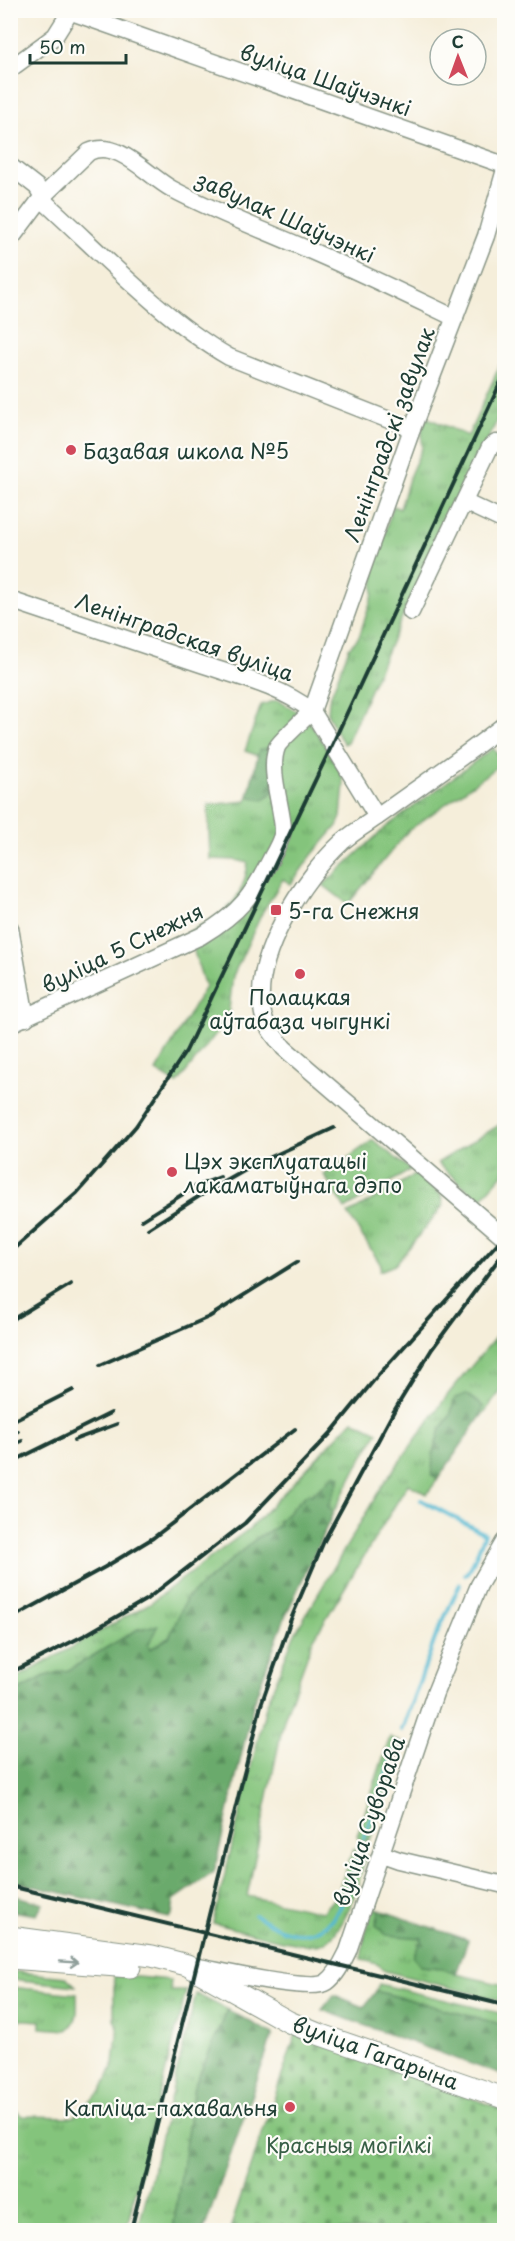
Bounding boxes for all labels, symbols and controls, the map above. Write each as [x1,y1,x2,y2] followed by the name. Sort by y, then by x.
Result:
[30,27,126,65] scale bar
[428,27,488,87] north arrow
[451,29,464,53] text: С
[39,33,86,60] text: 50 m
[236,35,416,123] street label: вуліца Шаўчэнкі
[190,162,381,270] street label: завулак Шаўчэнкі
[334,322,442,546] street label: Ленінградскі завулак
[83,434,289,466] place label: Базавая школа №5
[64,443,78,457] marker: Базавая школа №5
[72,584,299,688] street label: Ленінградская вуліца
[36,894,208,1000] street label: вуліца 5 Снежня
[288,894,420,926] place label: 5-га Снежня
[269,903,283,917] marker: 5-га Снежня
[293,967,307,981] marker: Полацкая аўтабаза чыгункі
[209,980,391,1036] place label: Полацкая аўтабаза чыгункі
[183,1144,402,1200] place label: Цэх эксплуатацыі лакаматыўнага дэпо
[165,1165,179,1179] marker: Цэх эксплуатацыі лакаматыўнага дэпо
[324,1731,412,1910] street label: вуліца Суворава
[58,1957,78,1968] one-way arrow
[288,2007,464,2097] street label: вуліца Гагарына
[64,2091,278,2123] place label: Капліца-пахавальня
[283,2100,297,2114] marker: Капліца-пахавальня
[266,2128,432,2160] park label: Красныя могілкі

